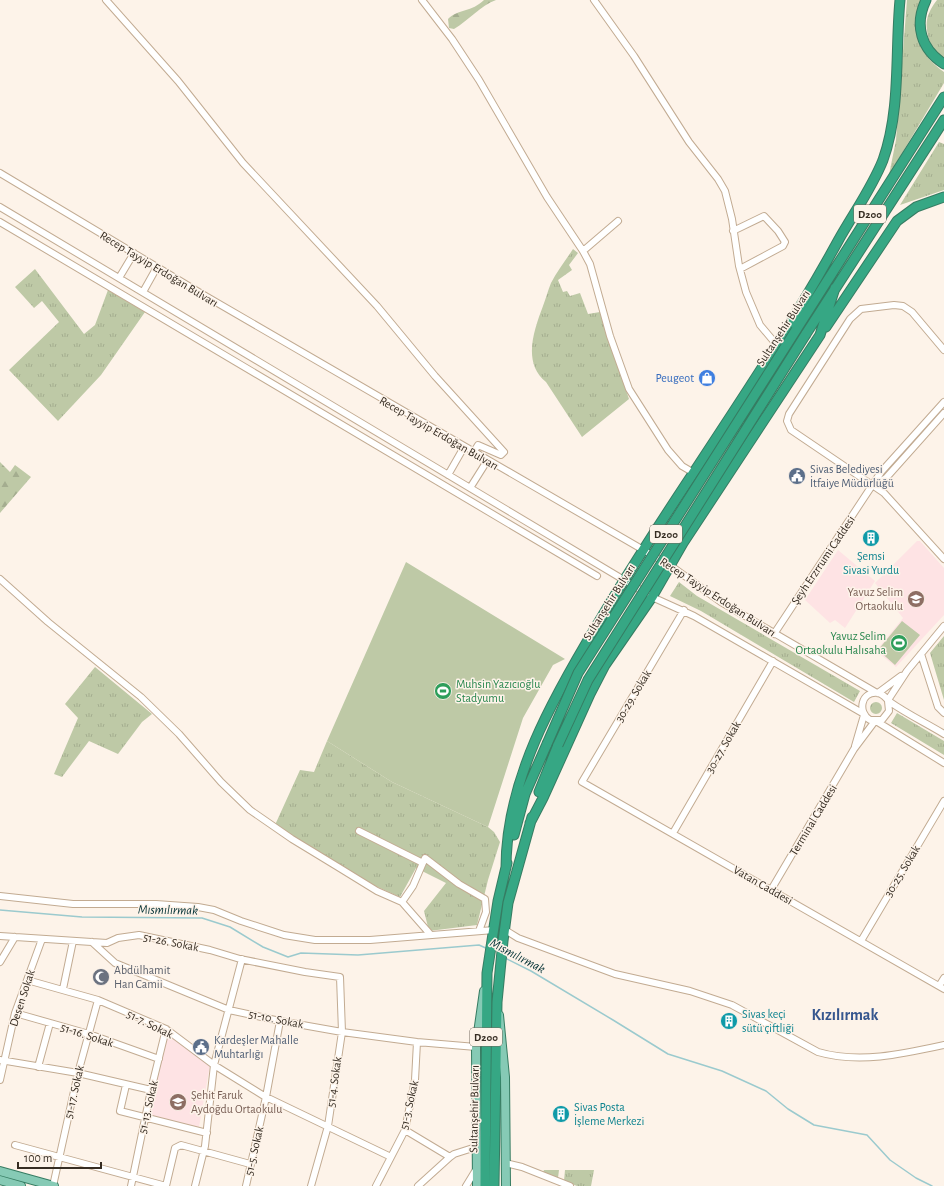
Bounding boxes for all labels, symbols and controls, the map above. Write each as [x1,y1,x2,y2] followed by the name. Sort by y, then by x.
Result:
[854,205,886,223] road number: D200
[97,229,220,310] street label: Recep Tayyip Erdoğan Bulvarı
[754,288,812,368] street label: Sultanşehir Bulvarı
[697,368,717,388] shop icon: Peugeot
[656,372,694,384] place label: Peugeot
[377,394,501,473] street label: Recep Tayyip Erdoğan Bulvarı
[810,463,894,490] place label: Sivas Belediyesi İtfaiye Müdürlüğü
[787,466,807,486] public building icon: Sivas Belediyesi İtfaiye Müdürlüğü
[789,513,858,607] street label: Şeyh Erzrrumi Caddesi
[650,525,682,543] road number: D200
[861,528,881,548] building icon: Şemsi Sivasi Yurdu
[843,550,899,576] place label: Şemsi Sivasi Yurdu
[657,555,778,640] street label: Recep Tayyip Erdoğan Bulvarı
[581,562,637,642] street label: Sultanşehir Bulvarı
[847,586,903,612] place label: Yavuz Selim Ortaokulu
[906,589,926,609] school or university icon: Yavuz Selim Ortaokulu
[795,630,886,656] place label: Yavuz Selim Ortaokulu Halısaha
[889,633,909,653] sports icon: Yavuz Selim Ortaokulu Halısaha
[613,667,653,724] street label: 30-29. Sokak
[456,678,540,705] place label: Muhsin Yazıcıoğlu Stadyumu
[433,681,453,701] sports icon: Muhsin Yazıcıoğlu Stadyumu
[703,719,743,775] street label: 30-27. Sokak
[787,782,839,858] street label: Terminal Caddesi
[882,843,922,899] street label: 30-25. Sokak
[731,863,795,907] street label: Vatan Caddesi
[138,903,198,918] water label: Mısmılırmak
[142,931,200,953] street label: 51-26. Sokak
[488,936,547,976] water label: Mısmılırmak
[114,964,171,990] place label: Abdülhamit Han Camii
[91,967,111,987] mosque icon: Abdülhamit Han Camii
[7,968,37,1028] street label: Desen Sokak
[812,1007,879,1023] district label: Kızılırmak
[125,1008,176,1041] street label: 51-7. Sokak
[248,1008,305,1030] street label: 51-10. Sokak
[742,1008,794,1034] place label: Sivas keçi sütü çiftliği
[719,1011,739,1031] building icon: Sivas keçi sütü çiftliği
[59,1021,115,1049] street label: 51-16. Sokak
[470,1028,502,1046] road number: D200
[214,1034,298,1060] place label: Kardeşler Mahalle Muhtarlığı
[191,1037,211,1057] public building icon: Kardeşler Mahalle Muhtarlığı
[325,1055,344,1108] street label: 51-4. Sokak
[62,1064,86,1120] street label: 51-17. Sokak
[467,1065,481,1153] street label: Sultanşehir Bulvarı
[136,1079,160,1135] street label: 51-13. Sokak
[398,1079,421,1131] street label: 51-3. Sokak
[191,1089,282,1116] place label: Şehit Faruk Aydoğdu Ortaokulu
[168,1092,188,1112] school or university icon: Şehit Faruk Aydoğdu Ortaokulu
[574,1101,644,1127] place label: Sivas Posta İşleme Merkezi
[551,1104,571,1124] building icon: Sivas Posta İşleme Merkezi
[243,1125,266,1177] street label: 51-5. Sokak
[18,1144,101,1170] scale bar
[24,1152,52,1164] text: 100 m

